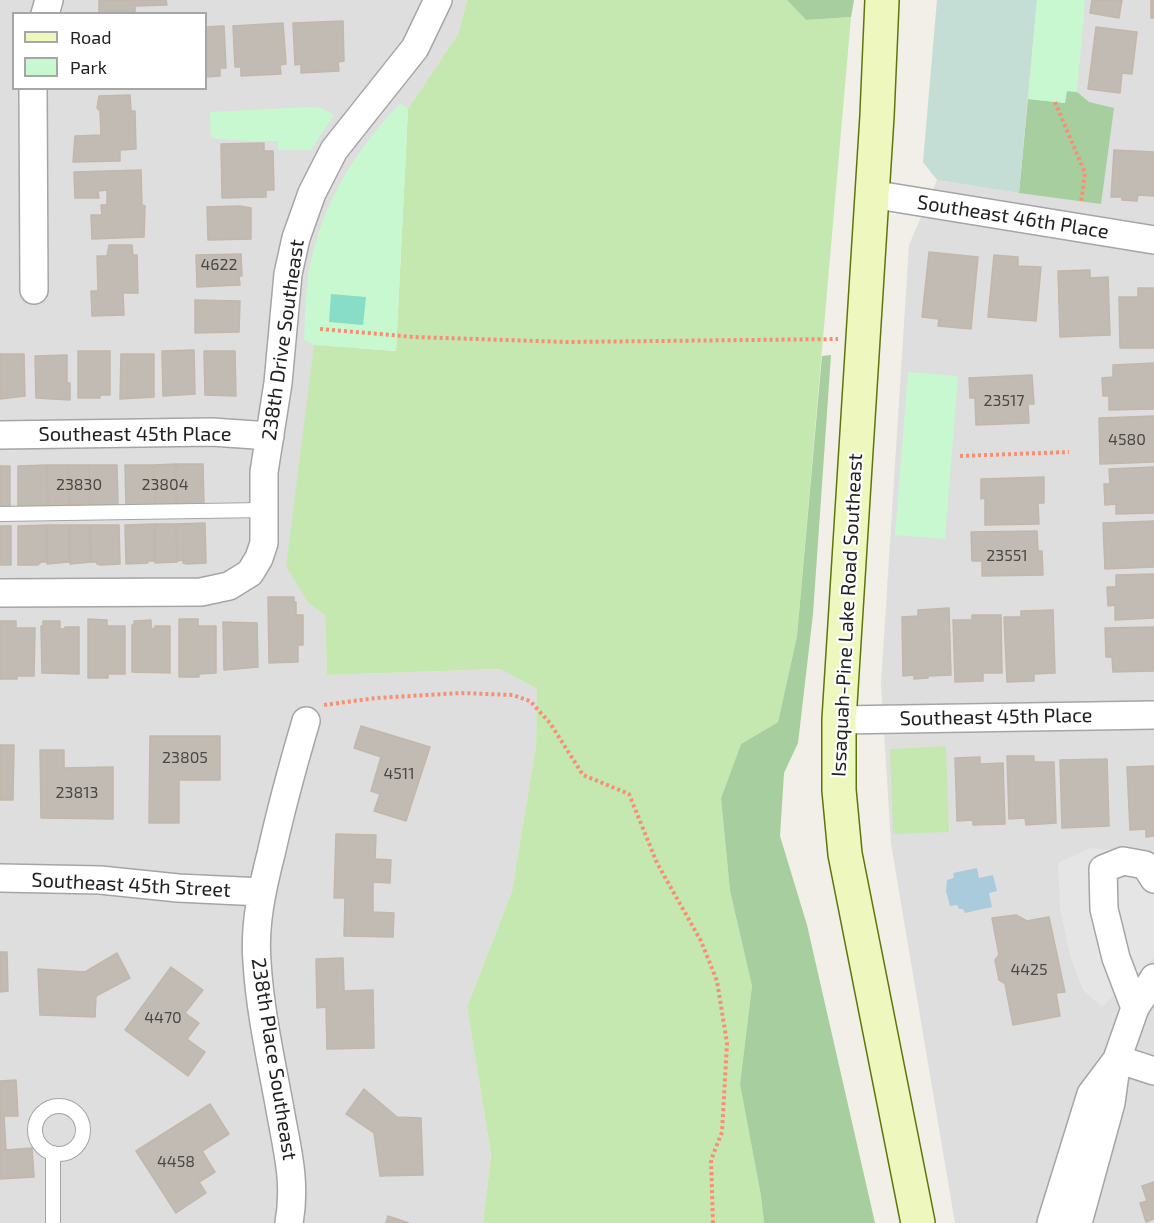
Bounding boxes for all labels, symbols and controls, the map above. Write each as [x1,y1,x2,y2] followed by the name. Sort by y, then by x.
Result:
[12,12,207,90] legend
[70,26,111,48] text: Road
[70,56,107,78] text: Park
[915,190,1111,244] street label: Southeast 46th Place
[257,238,309,442] street label: 238th Drive Southeast
[201,255,237,275] house number: 4622
[983,391,1025,411] house number: 23517
[39,422,231,446] street label: Southeast 45th Place
[1108,430,1146,450] house number: 4580
[827,453,867,777] street label: Issaquah-Pine Lake Road Southeast
[56,475,102,495] house number: 23830
[141,475,189,495] house number: 23804
[986,546,1028,566] house number: 23551
[899,703,1093,731] street label: Southeast 45th Place
[162,748,208,768] house number: 23805
[383,764,415,784] house number: 4511
[56,783,98,803] house number: 23813
[31,868,231,902] street label: Southeast 45th Street
[246,956,302,1162] street label: 238th Place Southeast
[1010,960,1048,980] house number: 4425
[144,1008,182,1028] house number: 4470
[157,1152,195,1172] house number: 4458

